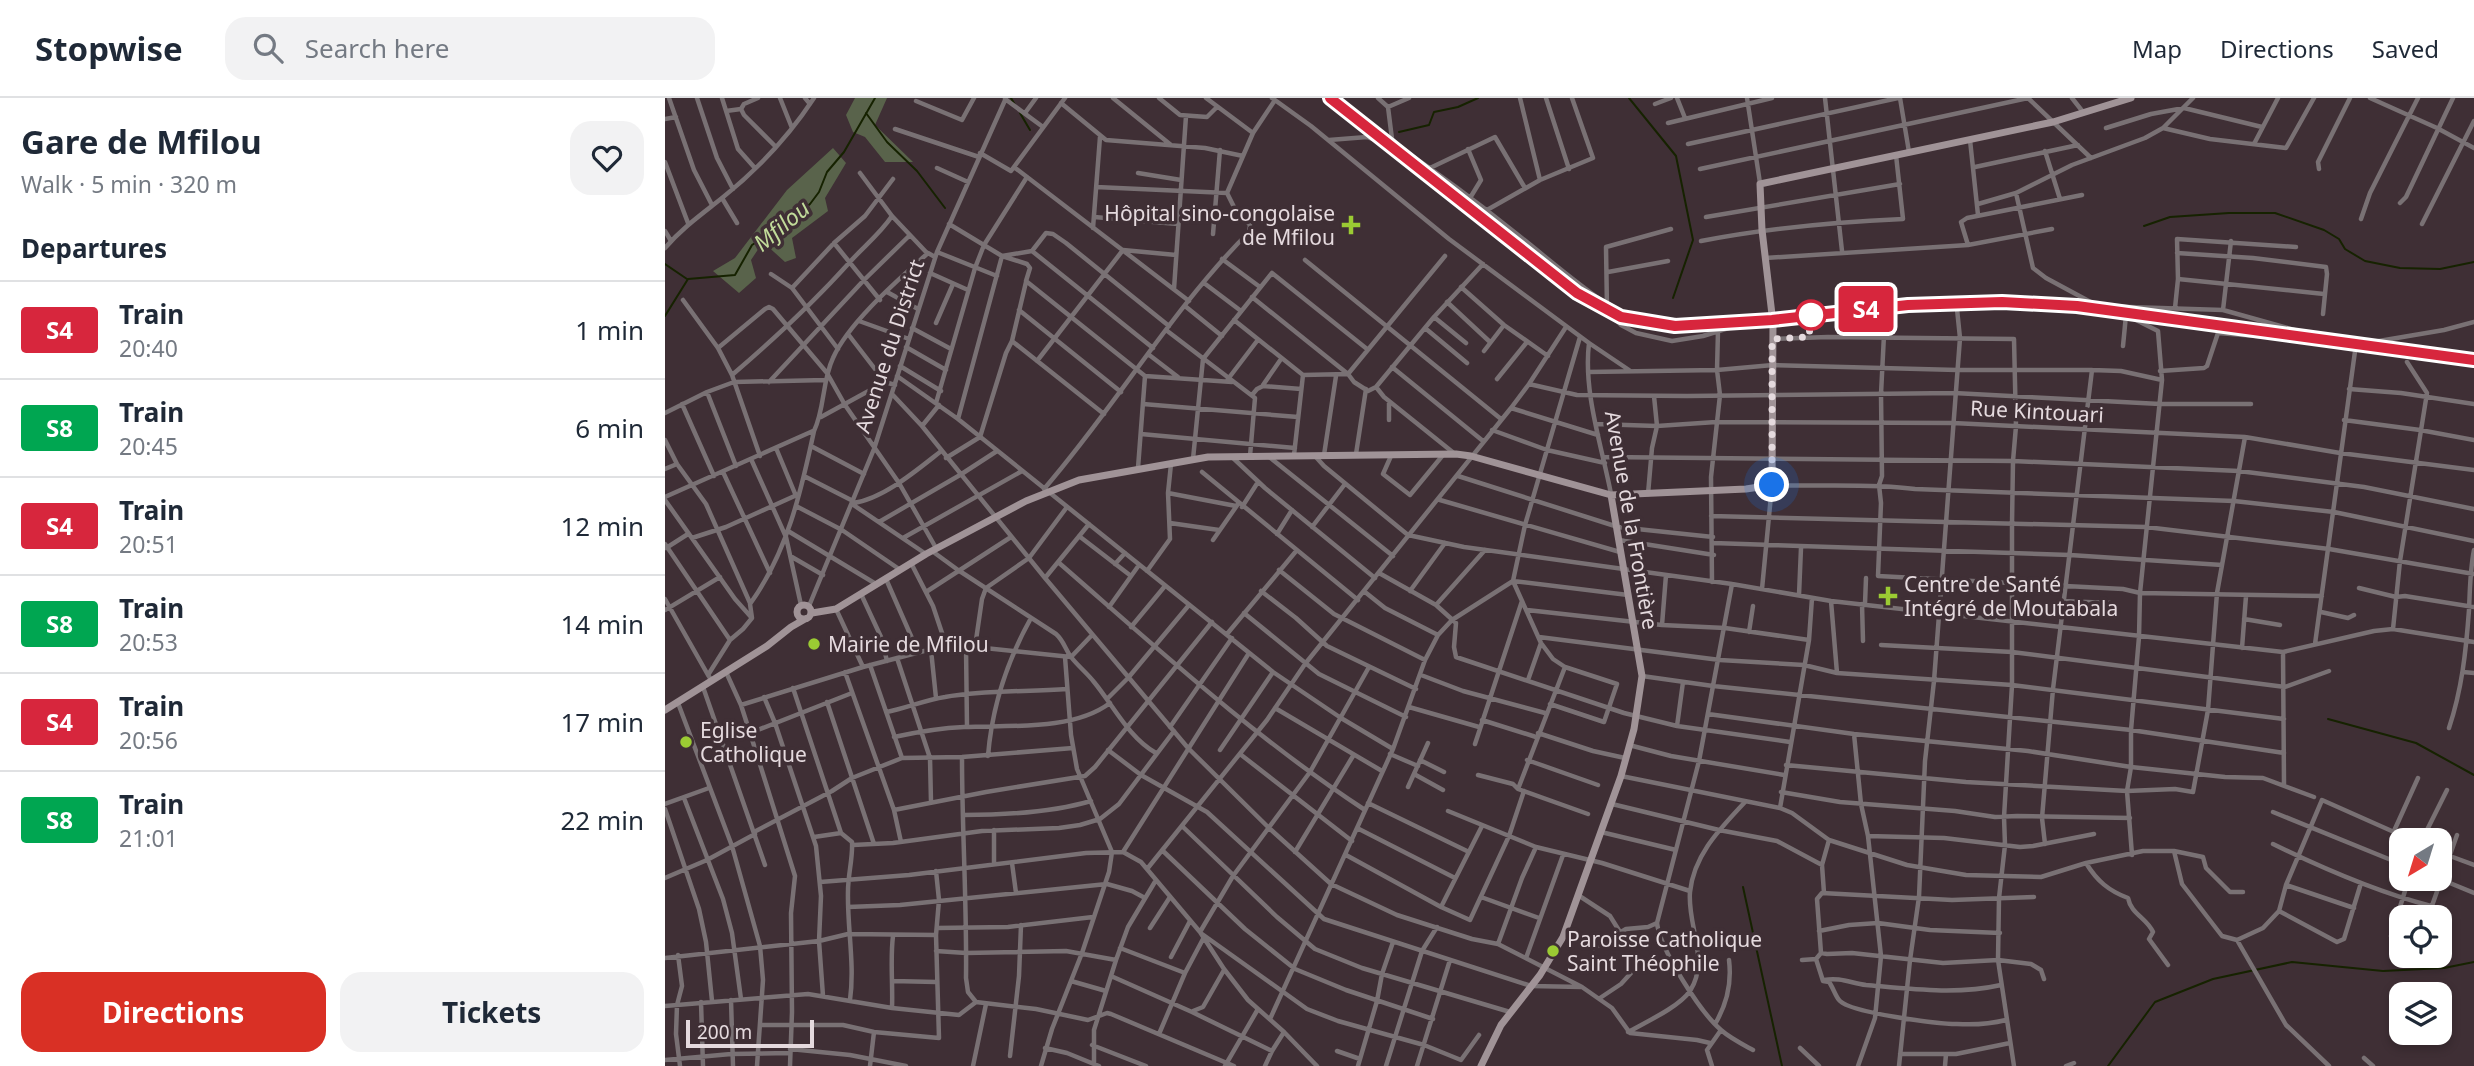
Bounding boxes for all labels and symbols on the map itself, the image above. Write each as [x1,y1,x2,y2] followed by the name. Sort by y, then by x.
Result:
[746,192,816,258] water label: Mfilou
[1104,199,1335,251] place label: Hôpital sino-congolaise de Mfilou
[1341,215,1361,235] marker: Hôpital sino-congolaise de Mfilou
[848,255,930,436] street label: Avenue du District
[1835,286,1897,332] line badge: S4
[1796,300,1826,330] unlabelled marker
[1969,394,2105,428] street label: Rue Kintouari
[1599,408,1665,632] street label: Avenue de la Frontière
[1754,467,1789,502] your location
[1904,570,2118,622] place label: Centre de Santé Intégré de Moutabala
[1878,586,1898,606] marker: Centre de Santé Intégré de Moutabala
[828,630,989,658] place label: Mairie de Mfilou
[806,636,822,652] marker: Mairie de Mfilou
[700,716,807,768] place label: Eglise Catholique
[678,734,694,750] marker: Eglise Catholique
[2389,828,2452,891] north arrow
[1567,925,1762,977] place label: Paroisse Catholique Saint Théophile
[1545,943,1561,959] marker: Paroisse Catholique Saint Théophile
[686,1017,814,1049] scale bar

